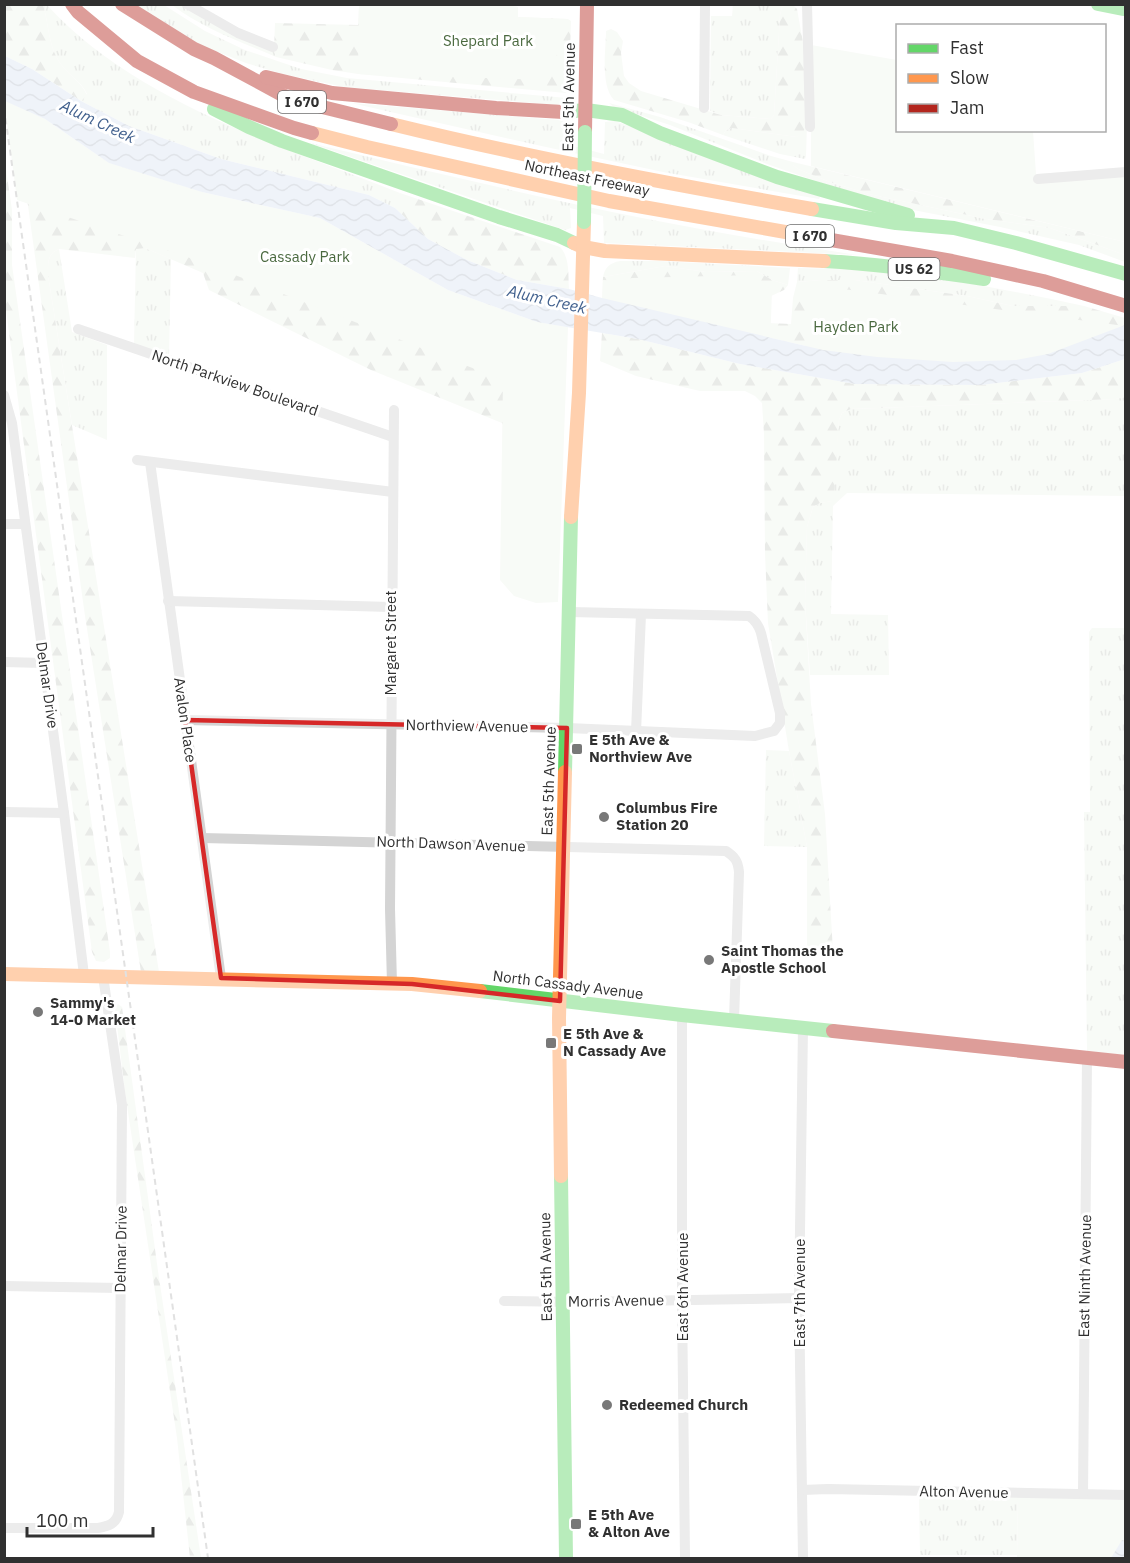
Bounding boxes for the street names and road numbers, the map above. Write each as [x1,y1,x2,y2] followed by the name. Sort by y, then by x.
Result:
[558,42,579,152] street label: East 5th Avenue
[278,91,326,113] road number: I 670
[523,155,652,200] street label: Northeast Freeway
[786,225,834,247] road number: I 670
[888,258,940,280] road number: US 62
[149,345,321,420] street label: North Parkview Boulevard
[381,591,400,695] street label: Margaret Street
[32,640,63,730] street label: Delmar Drive
[170,676,201,764] street label: Avalon Place
[406,715,529,736] street label: Northview Avenue
[537,726,560,836] street label: East 5th Avenue
[376,831,526,856] street label: North Dawson Avenue
[492,966,644,1003] street label: North Cassady Avenue
[110,1205,131,1293] street label: Delmar Drive
[535,1212,556,1322] street label: East 5th Avenue
[1074,1214,1095,1338] street label: East Ninth Avenue
[673,1232,692,1342] street label: East 6th Avenue
[790,1238,809,1348] street label: East 7th Avenue
[568,1290,664,1311] street label: Morris Avenue
[919,1481,1009,1502] street label: Alton Avenue

